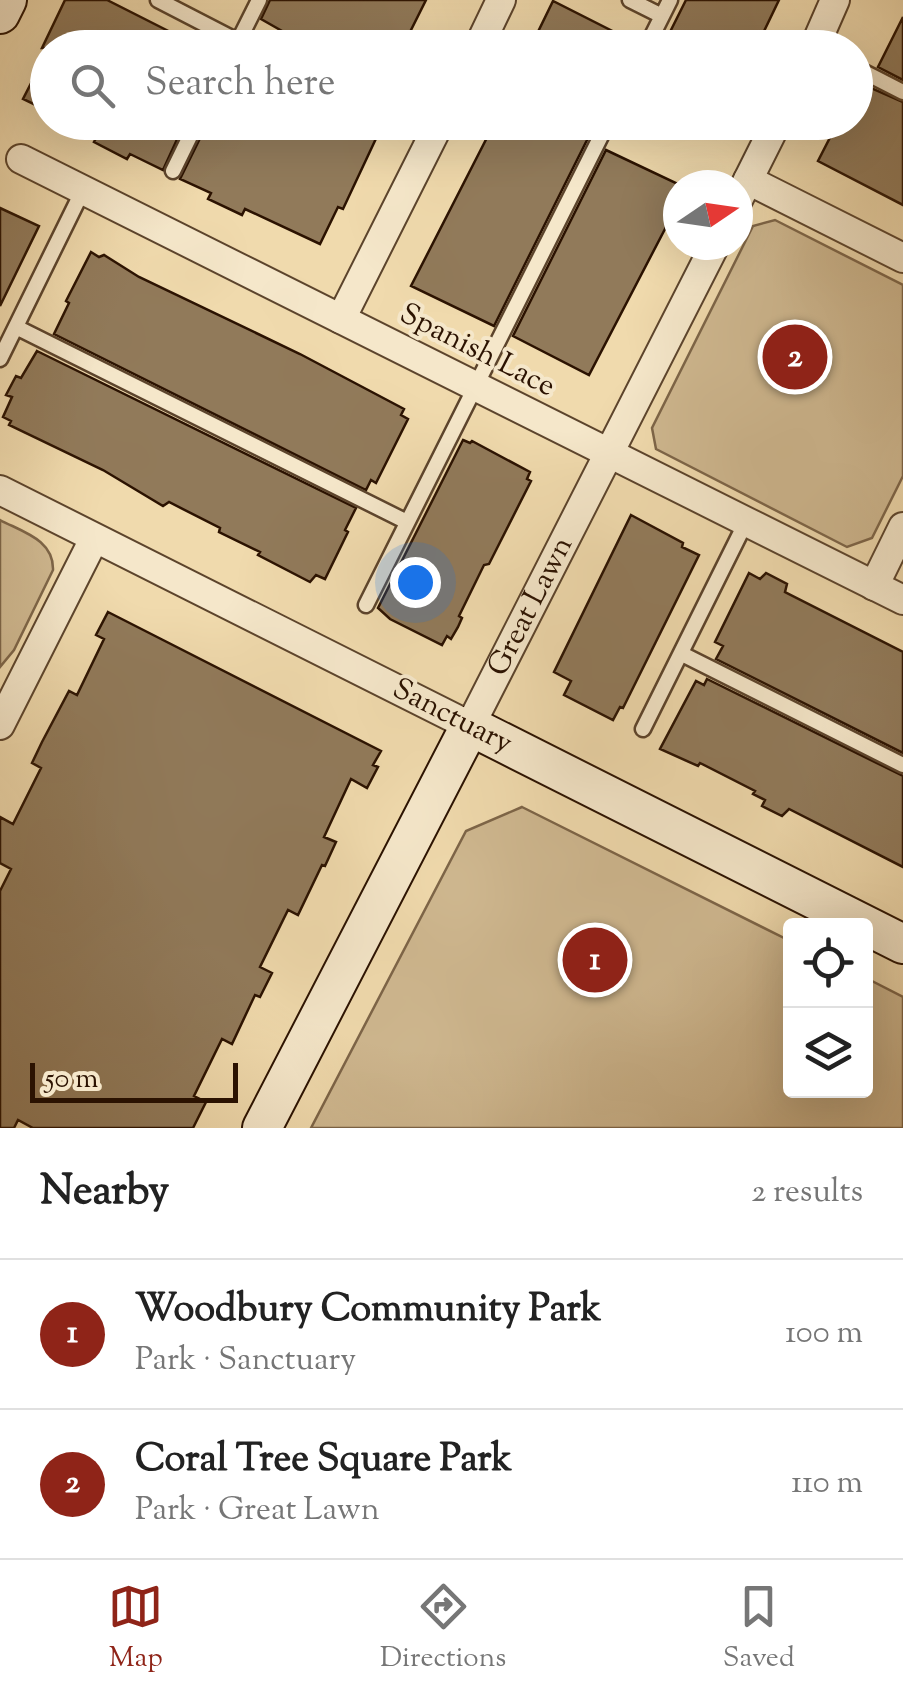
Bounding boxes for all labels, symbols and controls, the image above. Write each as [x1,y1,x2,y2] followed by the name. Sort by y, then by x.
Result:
[30,30,873,140] search box
[65,58,120,113] icon: search
[145,58,336,112] text: Search here
[663,170,753,260] north arrow
[392,293,562,409] street label: Spanish Lace
[762,320,828,394] pin: 2
[477,529,585,684] street label: Great Lawn
[390,557,441,608] your location
[384,668,520,766] street label: Sanctuary
[783,918,873,1098] map controls
[783,918,873,1008] button: locate
[562,922,628,998] pin: 1
[783,1008,873,1098] button: layers
[30,1058,238,1102] scale bar
[45,1060,99,1100] text: 50 m
[40,1163,169,1223] text: Nearby
[751,1170,863,1216] text: 2 results
[135,1284,601,1338] text: Woodbury Community Park
[67,1311,78,1357] text: 1
[785,1311,863,1357] text: 100 m
[135,1338,356,1384] text: Park · Sanctuary
[135,1434,512,1488] text: Coral Tree Square Park
[65,1461,80,1507] text: 2
[791,1461,863,1507] text: 110 m
[135,1488,380,1534] text: Park · Great Lawn
[108,1579,163,1679] tab: Map
[380,1579,506,1679] tab: Directions
[723,1579,795,1679] tab: Saved

